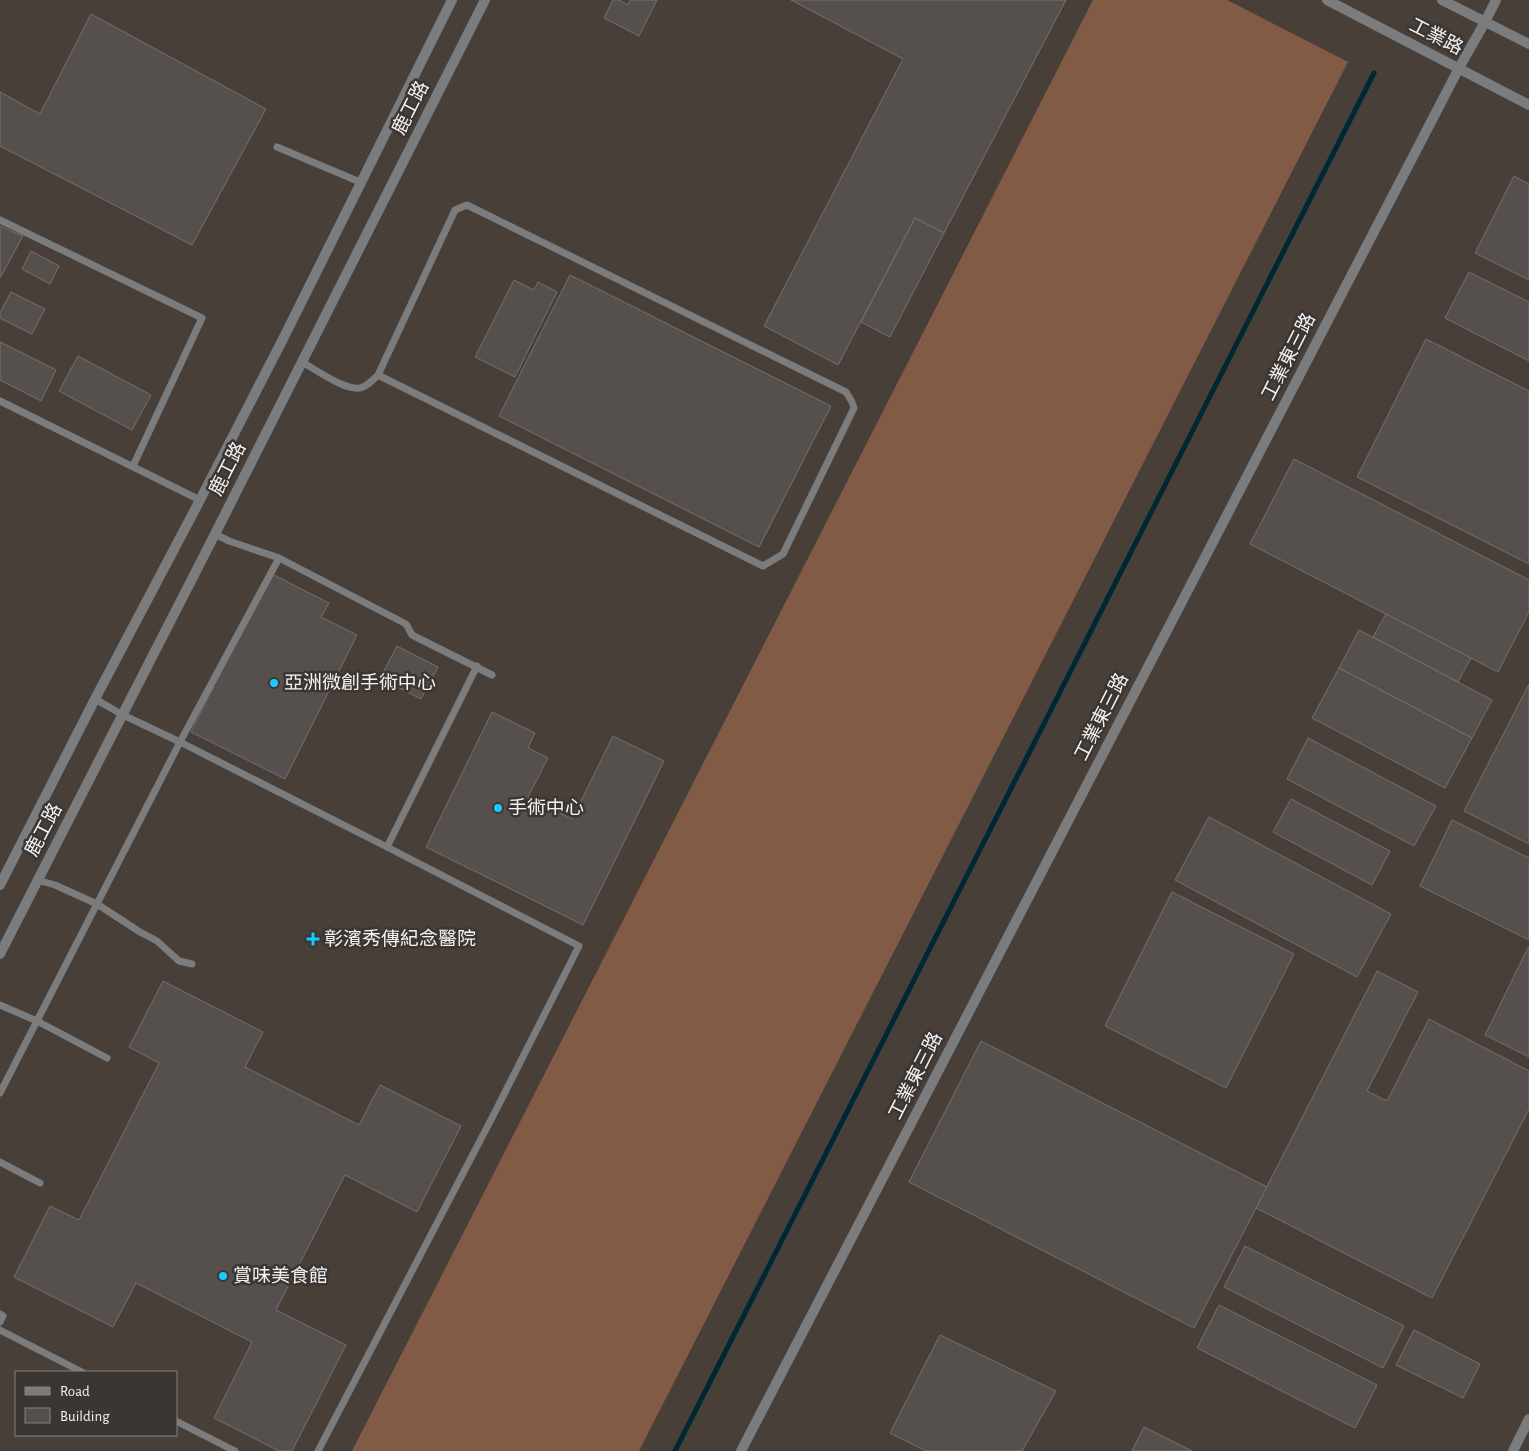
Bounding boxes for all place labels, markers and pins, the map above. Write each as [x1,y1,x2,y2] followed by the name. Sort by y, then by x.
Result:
[284,672,436,693] place label: 亞洲微創手術中心
[268,677,280,689] marker: 亞洲微創手術中心
[508,798,584,818] place label: 手術中心
[492,802,504,814] marker: 手術中心
[324,928,476,949] place label: 彰濱秀傳紀念醫院
[306,932,320,946] marker: 彰濱秀傳紀念醫院
[233,1265,328,1286] place label: 賞味美食館
[217,1270,229,1282] marker: 賞味美食館

